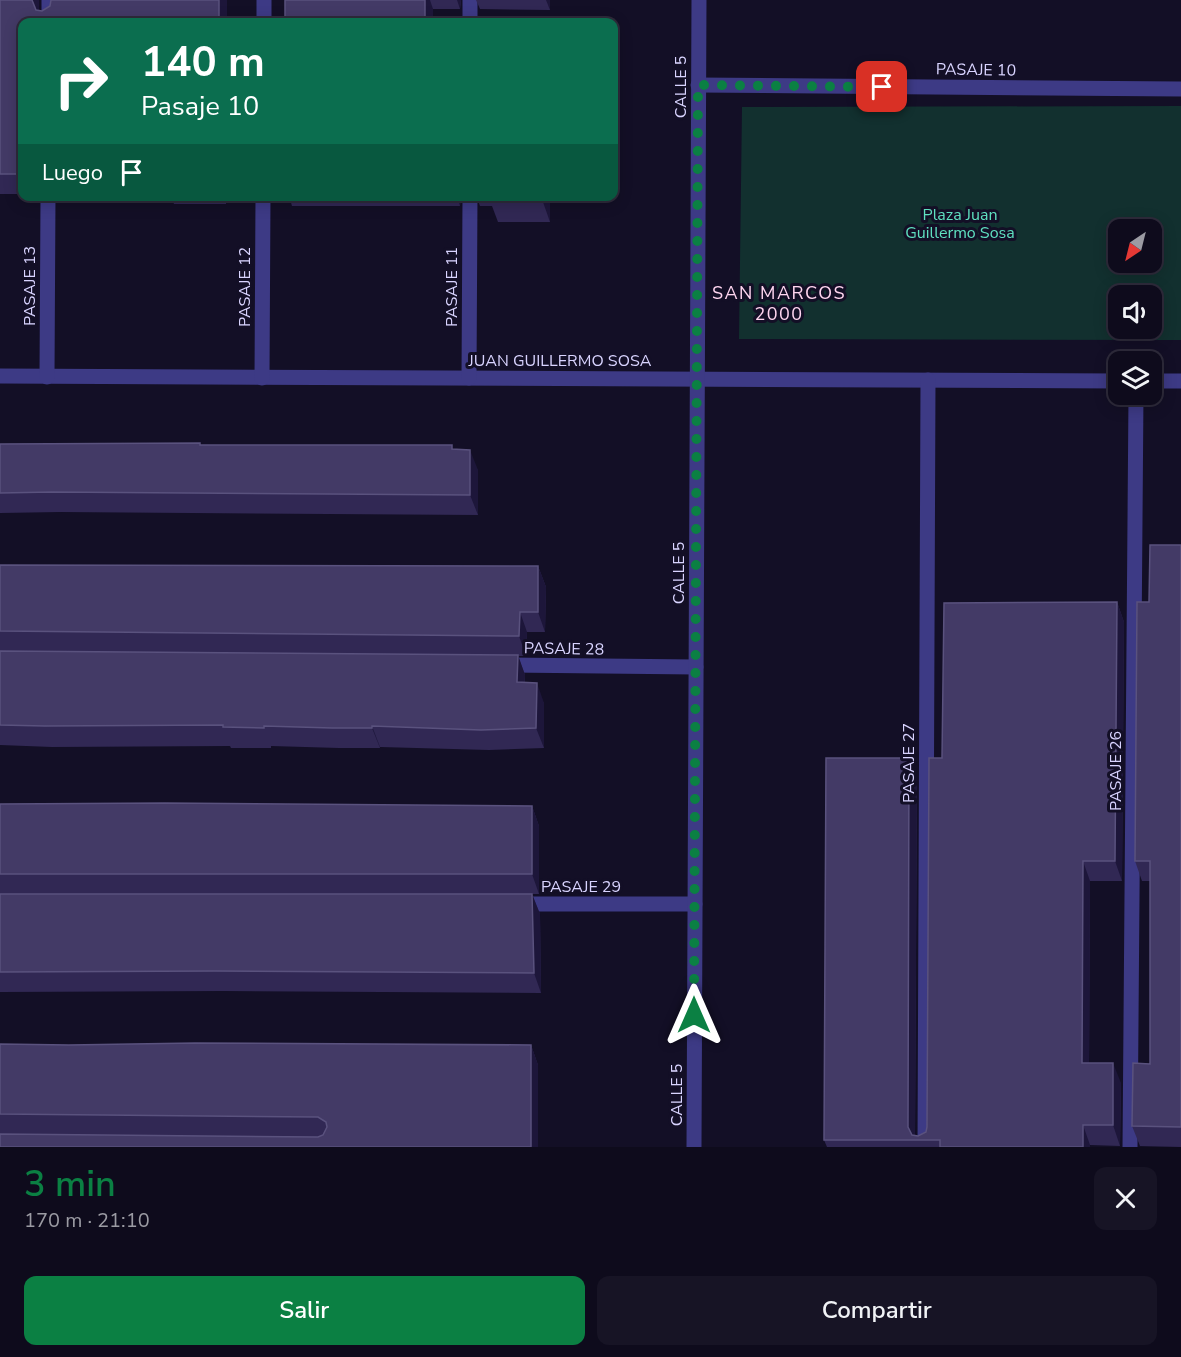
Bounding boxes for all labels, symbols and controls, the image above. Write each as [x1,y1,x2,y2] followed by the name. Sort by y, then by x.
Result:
[141,34,265,91] text: 140 m
[42,42,120,120] icon: right
[670,56,692,118] street label: CALLE 5
[936,58,1016,82] street label: PASAJE 10
[856,61,907,112] pin
[865,70,898,103] icon: arrive
[141,88,259,125] text: Pasaje 10
[115,156,148,189] icon: arrive
[42,158,103,188] text: Luego
[905,204,1015,244] park label: Plaza Juan Guillermo Sosa
[1108,219,1162,273] north arrow
[1108,219,1162,405] map controls
[19,246,41,326] street label: PASAJE 13
[234,247,256,327] street label: PASAJE 12
[441,247,463,327] street label: PASAJE 11
[712,281,846,326] district label: SAN MARCOS 2000
[1108,285,1162,339] button: sound
[468,350,652,372] street label: JUAN GUILLERMO SOSA
[1108,351,1162,405] button: layers
[668,542,690,604] street label: CALLE 5
[524,637,604,661] street label: PASAJE 28
[898,723,920,803] street label: PASAJE 27
[1105,731,1127,811] street label: PASAJE 26
[541,876,621,898] street label: PASAJE 29
[662,983,726,1047] position arrow
[666,1064,688,1126] street label: CALLE 5
[24,1160,116,1209] text: 3 min
[1094,1167,1157,1230] button: close
[24,1207,150,1234] text: 170 m · 21:10
[24,1276,585,1345] button: Salir
[597,1276,1157,1345] button: Compartir

